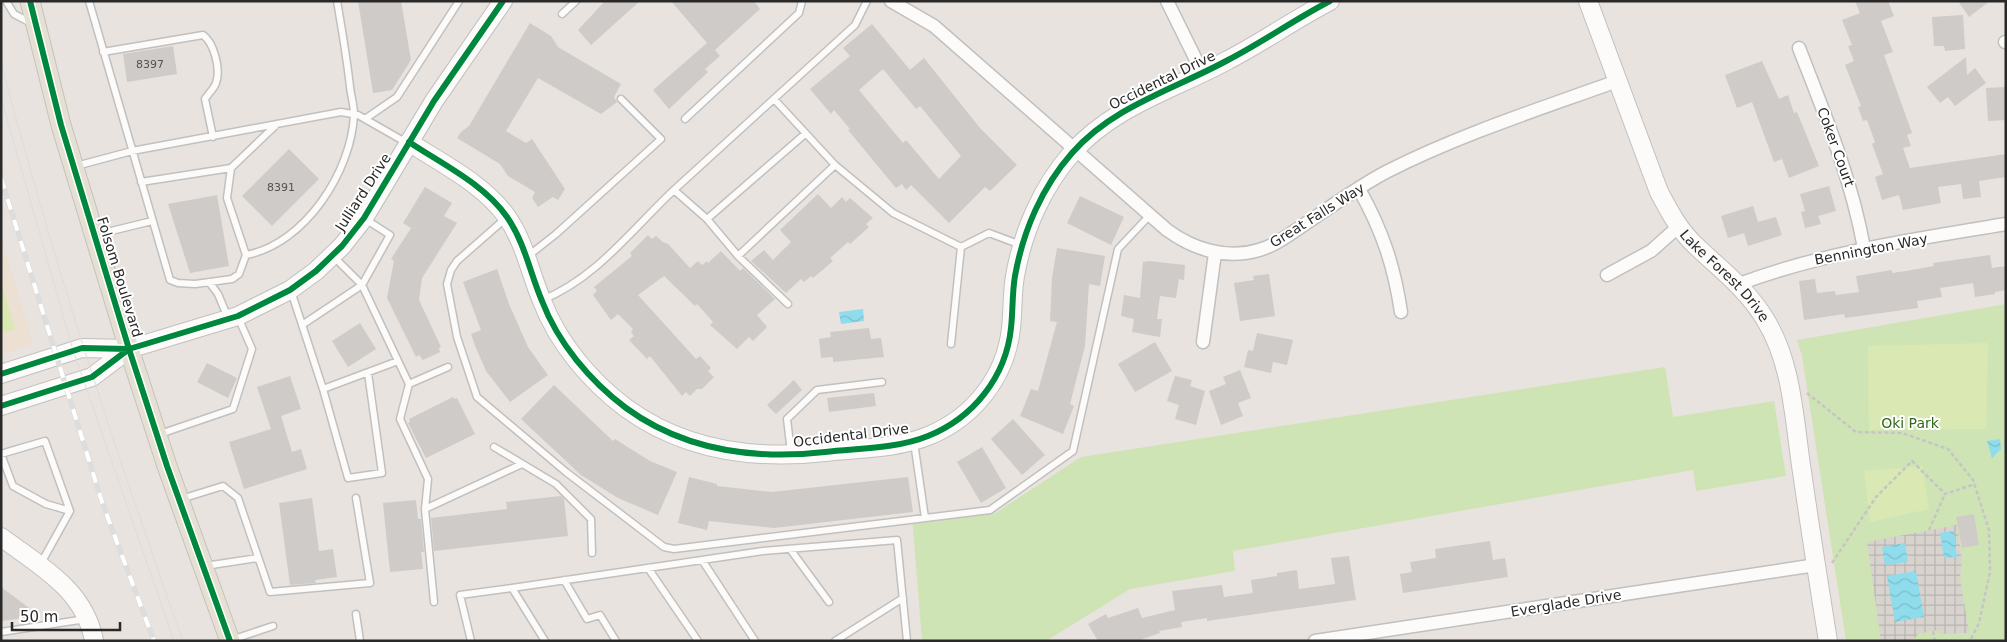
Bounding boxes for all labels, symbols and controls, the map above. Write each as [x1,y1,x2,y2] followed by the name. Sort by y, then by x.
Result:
[1106,47,1218,113] street label: Occidental Drive
[136,58,164,71] house number: 8397
[1814,105,1858,189] street label: Coker Court
[331,150,394,235] street label: Julliard Drive
[1267,180,1367,250] street label: Great Falls Way
[267,181,295,194] house number: 8391
[94,215,146,339] street label: Folsom Boulevard
[1677,227,1773,325] street label: Lake Forest Drive
[1813,230,1929,268] street label: Bennington Way
[1881,415,1940,431] park label: Oki Park
[792,420,910,450] street label: Occidental Drive
[1509,586,1623,620] street label: Everglade Drive
[12,600,120,632] scale bar
[20,608,58,626] text: 50 m

